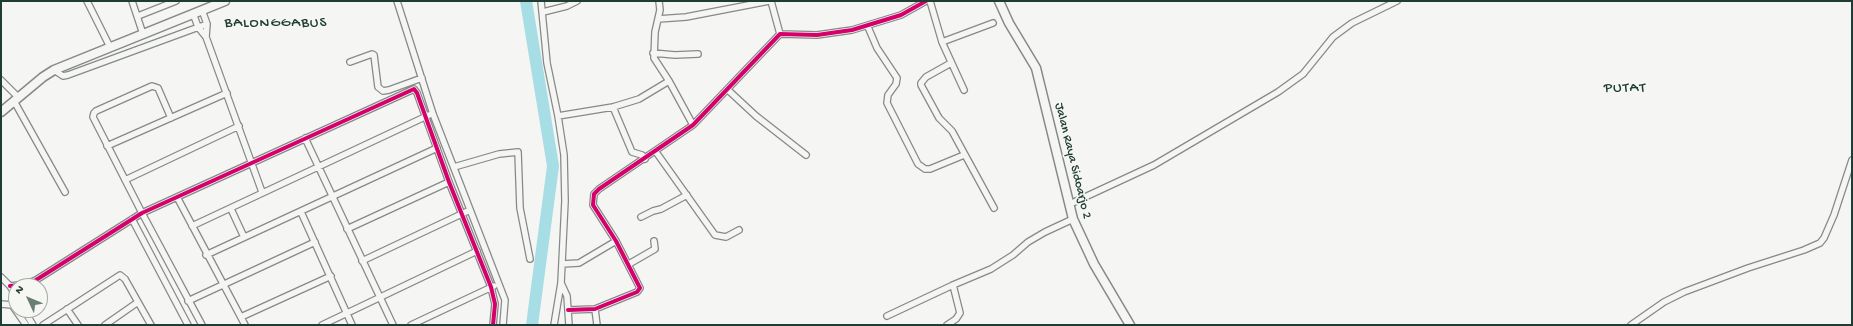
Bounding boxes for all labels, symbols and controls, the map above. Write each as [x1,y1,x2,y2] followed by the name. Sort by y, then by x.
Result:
[225,15,327,33] district label: BALONGGABUS
[1604,80,1646,98] district label: PUTAT
[1050,101,1094,221] street label: Jalan Raya Sidoarjo 2
[8,278,48,318] north arrow
[13,284,27,297] text: N

